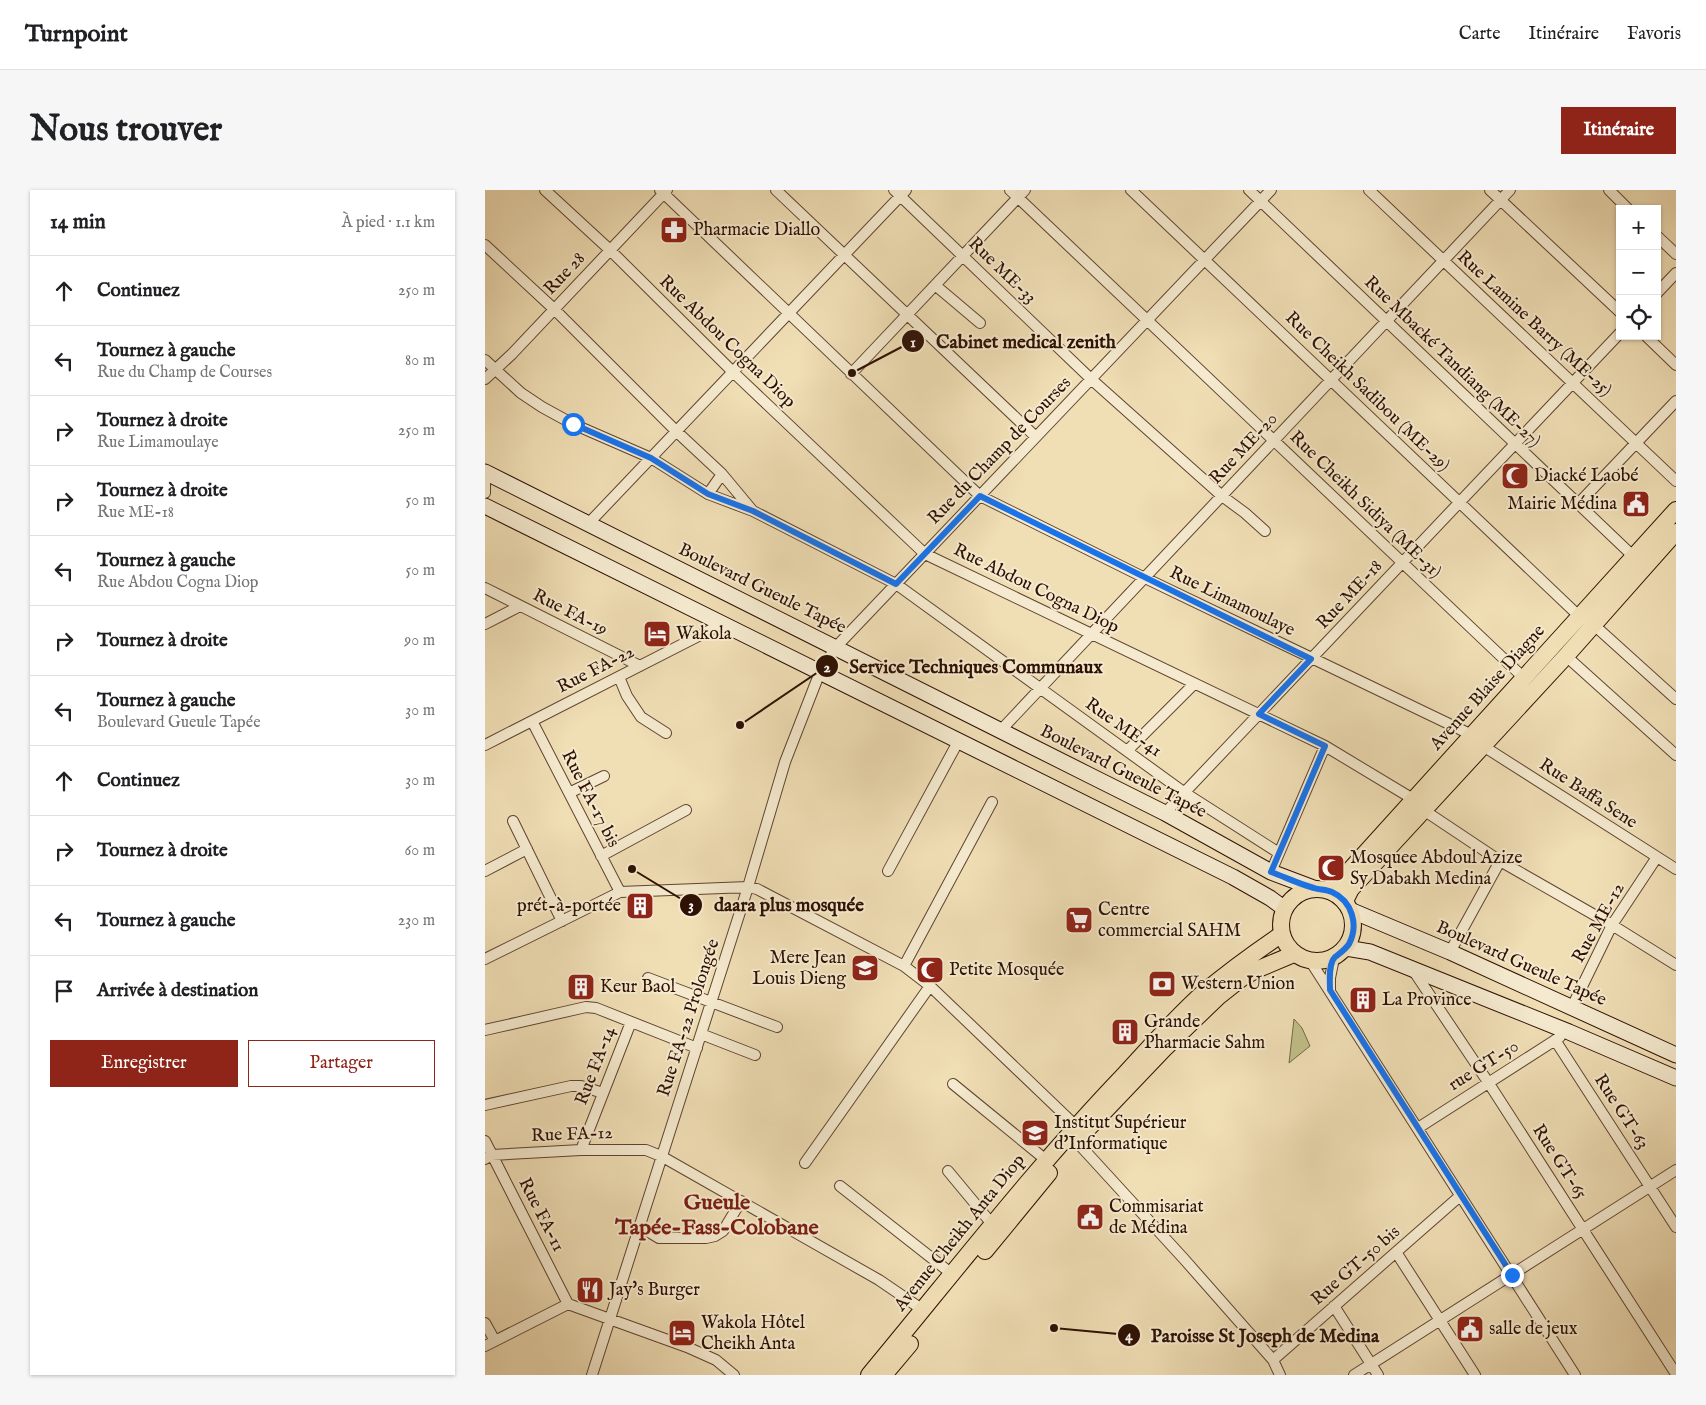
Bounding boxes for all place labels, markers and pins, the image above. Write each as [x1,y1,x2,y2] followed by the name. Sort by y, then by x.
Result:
[659,215,689,245] pharmacy icon: Pharmacie Diallo
[693,219,821,242] place label: Pharmacie Diallo
[901,324,1126,358] callout: Cabinet medical zenith
[1500,461,1530,491] mosque icon: Diacké Laobé
[1534,465,1639,488] place label: Diacké Laobé
[1621,489,1651,519] public building icon: Mairie Médina
[1507,493,1617,516] place label: Mairie Médina
[642,619,672,649] hotel icon: Wakola
[676,623,732,646] place label: Wakola
[814,649,1112,683] callout: Service Techniques Communaux
[1350,847,1523,891] place label: Mosquee Abdoul Azize Sy Dabakh Medina
[1316,853,1346,883] mosque icon: Mosquee Abdoul Azize Sy Dabakh Medina
[679,888,874,922] callout: daara plus mosquée
[625,891,655,921] building icon: prét-à-portée
[517,895,621,918] place label: prét-à-portée
[1098,899,1241,943] place label: Centre commercial SAHM
[1064,905,1094,935] supermarket icon: Centre commercial SAHM
[752,947,846,991] place label: Mere Jean Louis Dieng
[850,953,880,983] school or university icon: Mere Jean Louis Dieng
[915,955,945,985] mosque icon: Petite Mosquée
[949,959,1064,982] place label: Petite Mosquée
[1147,969,1177,999] bank icon: Western Union
[566,972,596,1002] building icon: Keur Baol
[1181,973,1295,996] place label: Western Union
[600,976,675,999] place label: Keur Baol
[1348,985,1378,1015] building icon: La Province
[1382,989,1471,1012] place label: La Province
[1144,1011,1265,1055] place label: Grande Pharmacie Sahm
[1110,1017,1140,1047] building icon: Grande Pharmacie Sahm
[1054,1112,1187,1156] place label: Institut Supérieur d'Informatique
[1020,1118,1050,1148] school or university icon: Institut Supérieur d'Informatique
[1109,1196,1204,1240] place label: Commisariat de Médina
[1075,1202,1105,1232] public building icon: Commisariat de Médina
[575,1275,605,1305] restaurant icon: Jay's Burger
[607,1279,700,1302] place label: Jay's Burger
[701,1312,805,1356] place label: Wakola Hôtel Cheikh Anta
[1455,1314,1485,1344] public building icon: salle de jeux
[667,1318,697,1348] hotel icon: Wakola Hôtel Cheikh Anta
[1116,1318,1389,1352] callout: Paroisse St Joseph de Medina
[1489,1318,1578,1341] place label: salle de jeux

